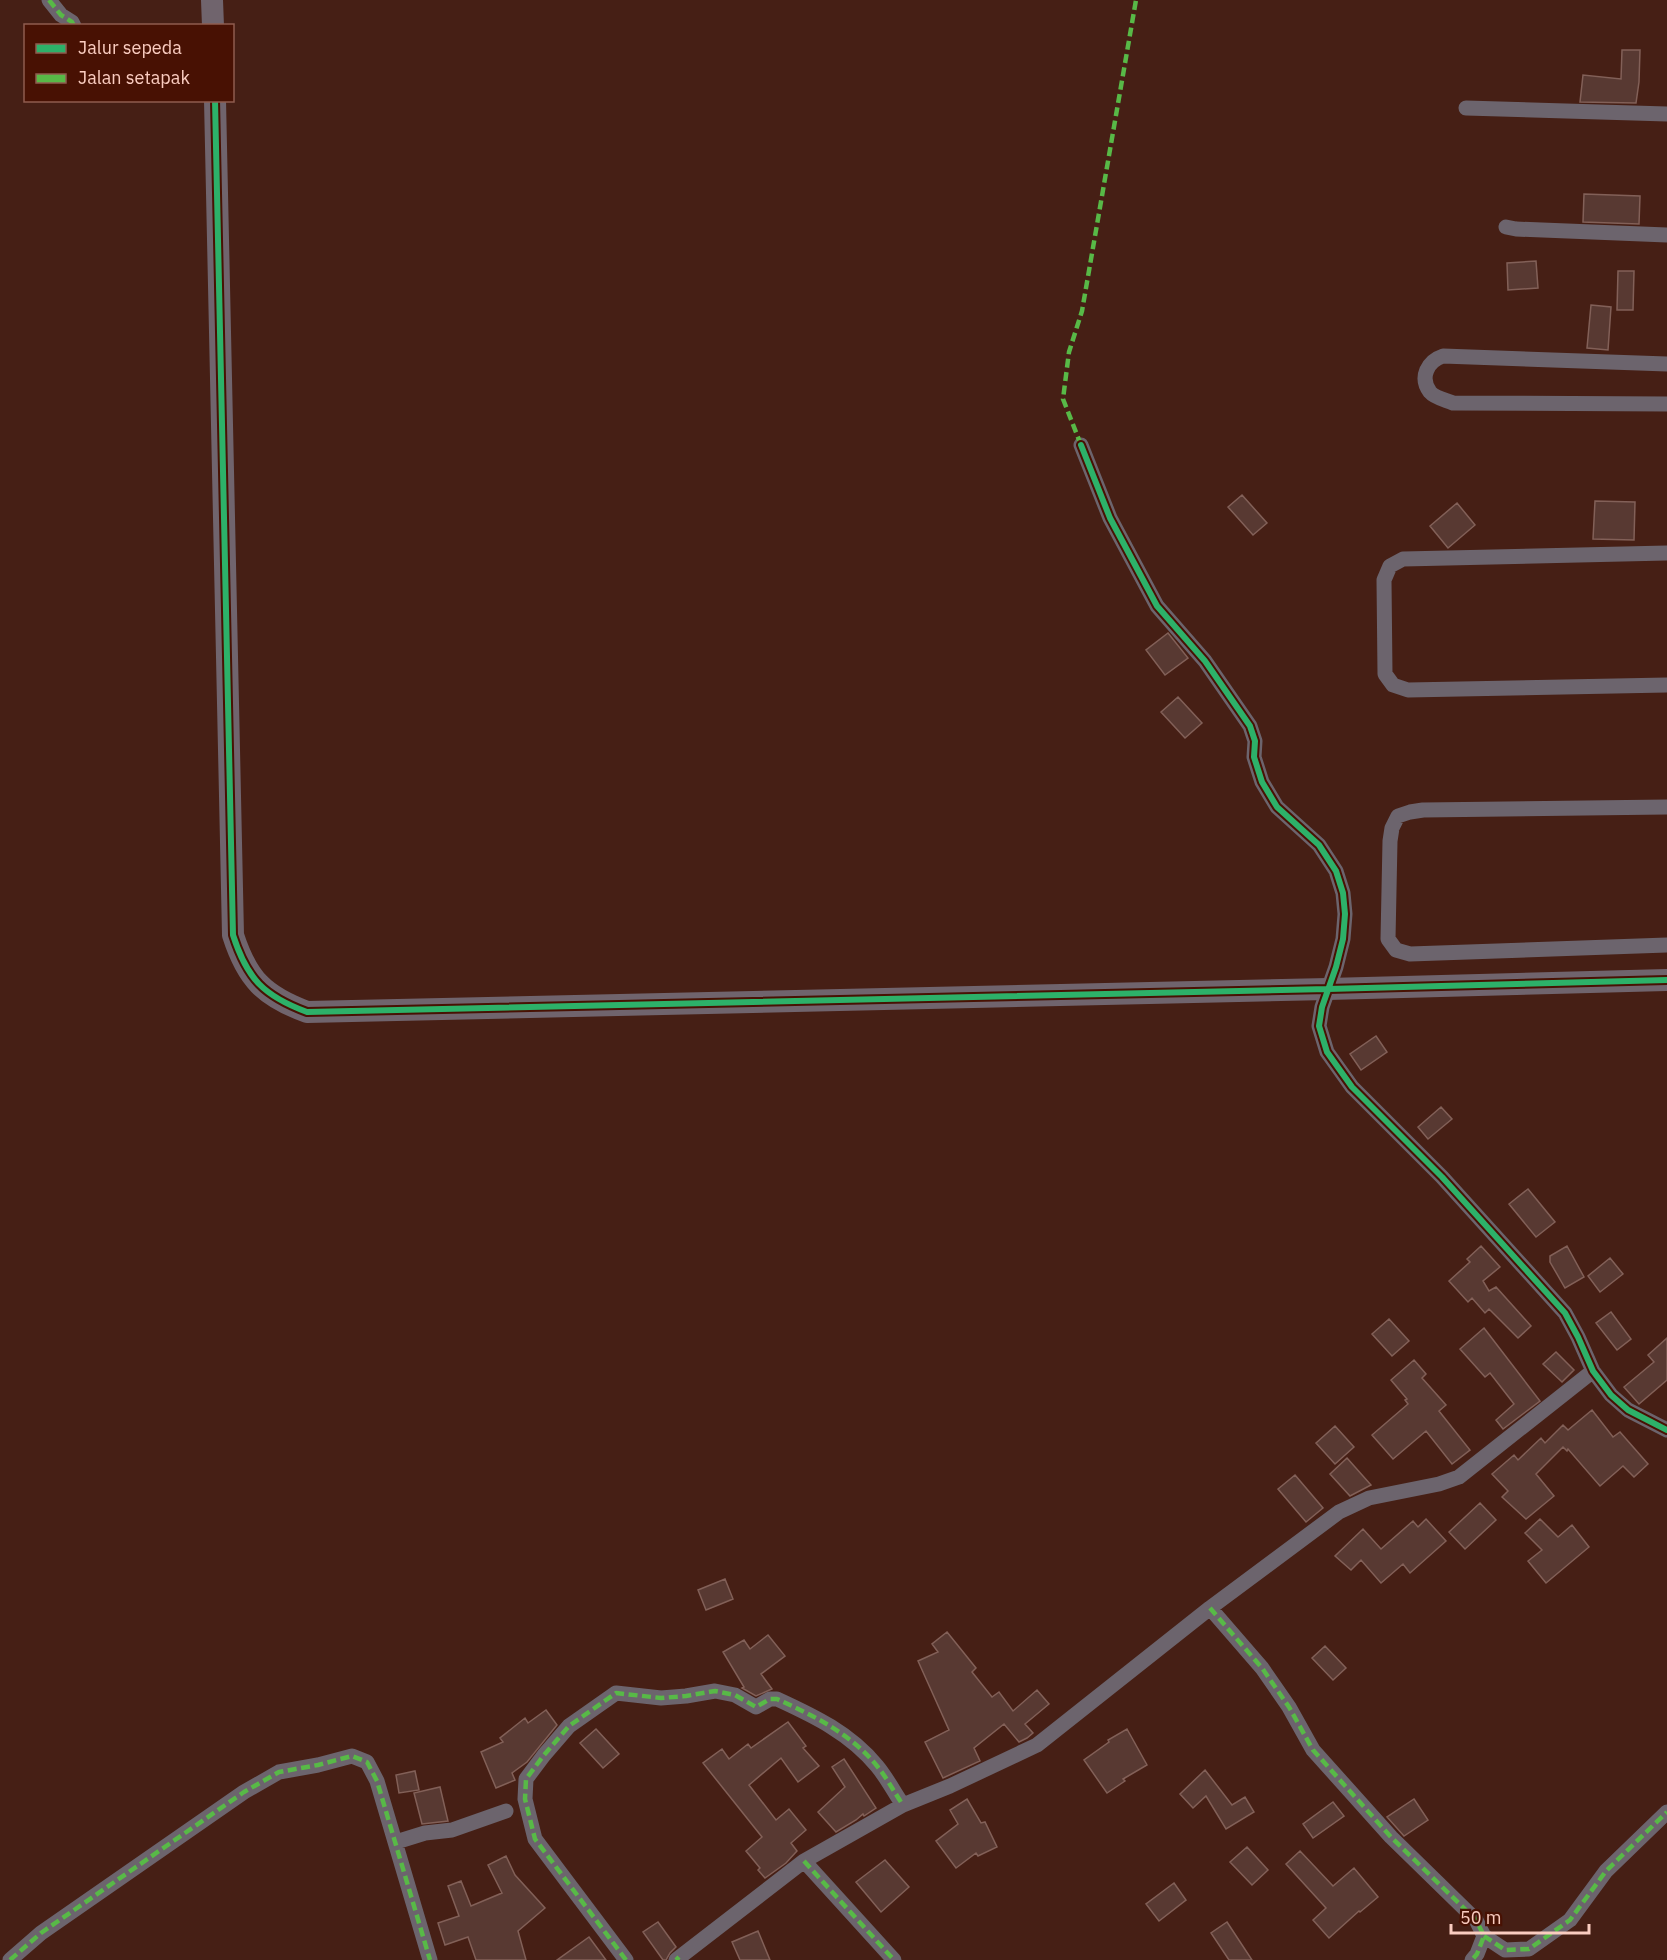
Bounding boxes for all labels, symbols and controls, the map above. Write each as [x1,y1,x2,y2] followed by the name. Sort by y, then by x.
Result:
[24,24,234,102] legend
[78,36,182,59] text: Jalur sepeda
[78,66,190,89] text: Jalan setapak
[1451,1897,1589,1935] scale bar
[1460,1906,1502,1929] text: 50 m

